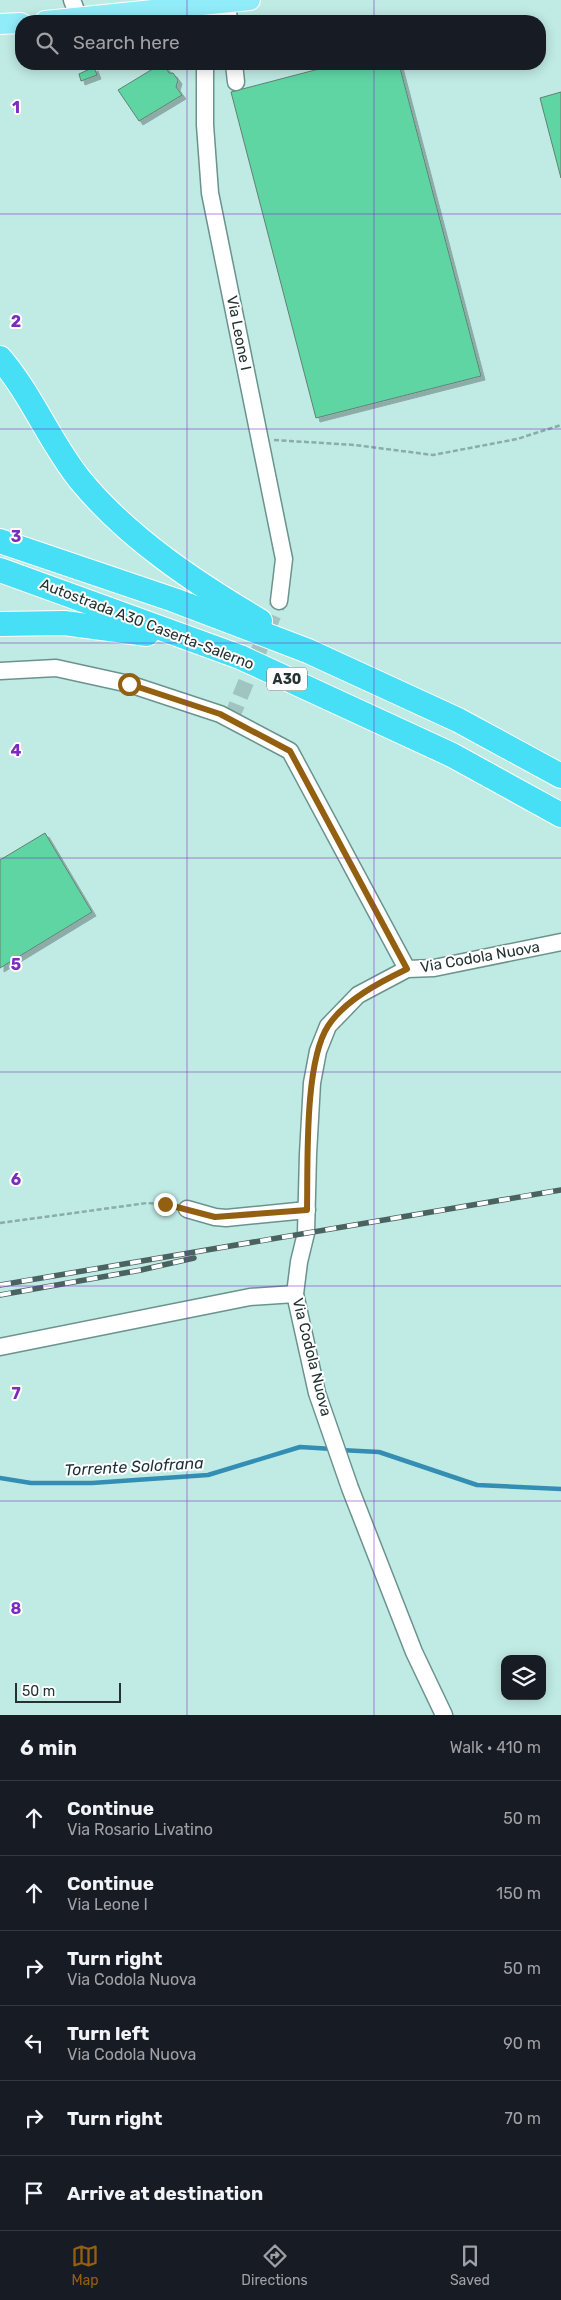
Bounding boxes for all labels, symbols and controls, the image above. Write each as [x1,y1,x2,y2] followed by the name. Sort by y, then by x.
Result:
[15,15,546,70] search box
[33,29,61,57] icon: search
[73,31,180,54] text: Search here
[12,98,20,117] text: 1
[223,294,255,372] street label: Via Leone I
[11,312,21,331] text: 2
[11,527,21,546] text: 3
[37,575,257,673] street label: Autostrada A30 Caserta-Salerno
[267,668,307,691] road number: A30
[118,673,141,696] route start
[11,741,22,760] text: 4
[419,938,541,976] street label: Via Codola Nuova
[11,955,21,974] text: 5
[11,1170,21,1189] text: 6
[154,1193,177,1216] route end
[289,1296,335,1418] street label: Via Codola Nuova
[11,1384,21,1403] text: 7
[64,1453,204,1480] water label: Torrente Solofrana
[11,1599,22,1618] text: 8
[501,1655,546,1700] map controls
[501,1655,546,1700] button: layers
[15,1680,121,1703] scale bar
[22,1683,55,1700] text: 50 m
[20,1735,77,1760] text: 6 min
[450,1738,541,1757] text: Walk · 410 m
[67,1797,154,1820] text: Continue
[20,1804,48,1832] icon: ahead
[503,1809,541,1828] text: 50 m
[67,1820,213,1839] text: Via Rosario Livatino
[67,1872,154,1895] text: Continue
[20,1879,48,1907] icon: ahead
[496,1884,541,1903] text: 150 m
[67,1895,148,1914] text: Via Leone I
[67,1947,162,1970] text: Turn right
[20,1954,48,1982] icon: right
[503,1959,541,1978] text: 50 m
[67,1970,196,1989] text: Via Codola Nuova
[67,2022,149,2045] text: Turn left
[20,2029,48,2057] icon: left
[503,2034,541,2053] text: 90 m
[67,2045,196,2064] text: Via Codola Nuova
[20,2104,48,2132] icon: right
[67,2107,162,2130] text: Turn right
[504,2109,541,2128] text: 70 m
[20,2179,48,2207] icon: arrive
[67,2182,263,2205] text: Arrive at destination
[71,2242,99,2289] tab: Map
[241,2242,308,2289] tab: Directions
[450,2242,490,2289] tab: Saved

